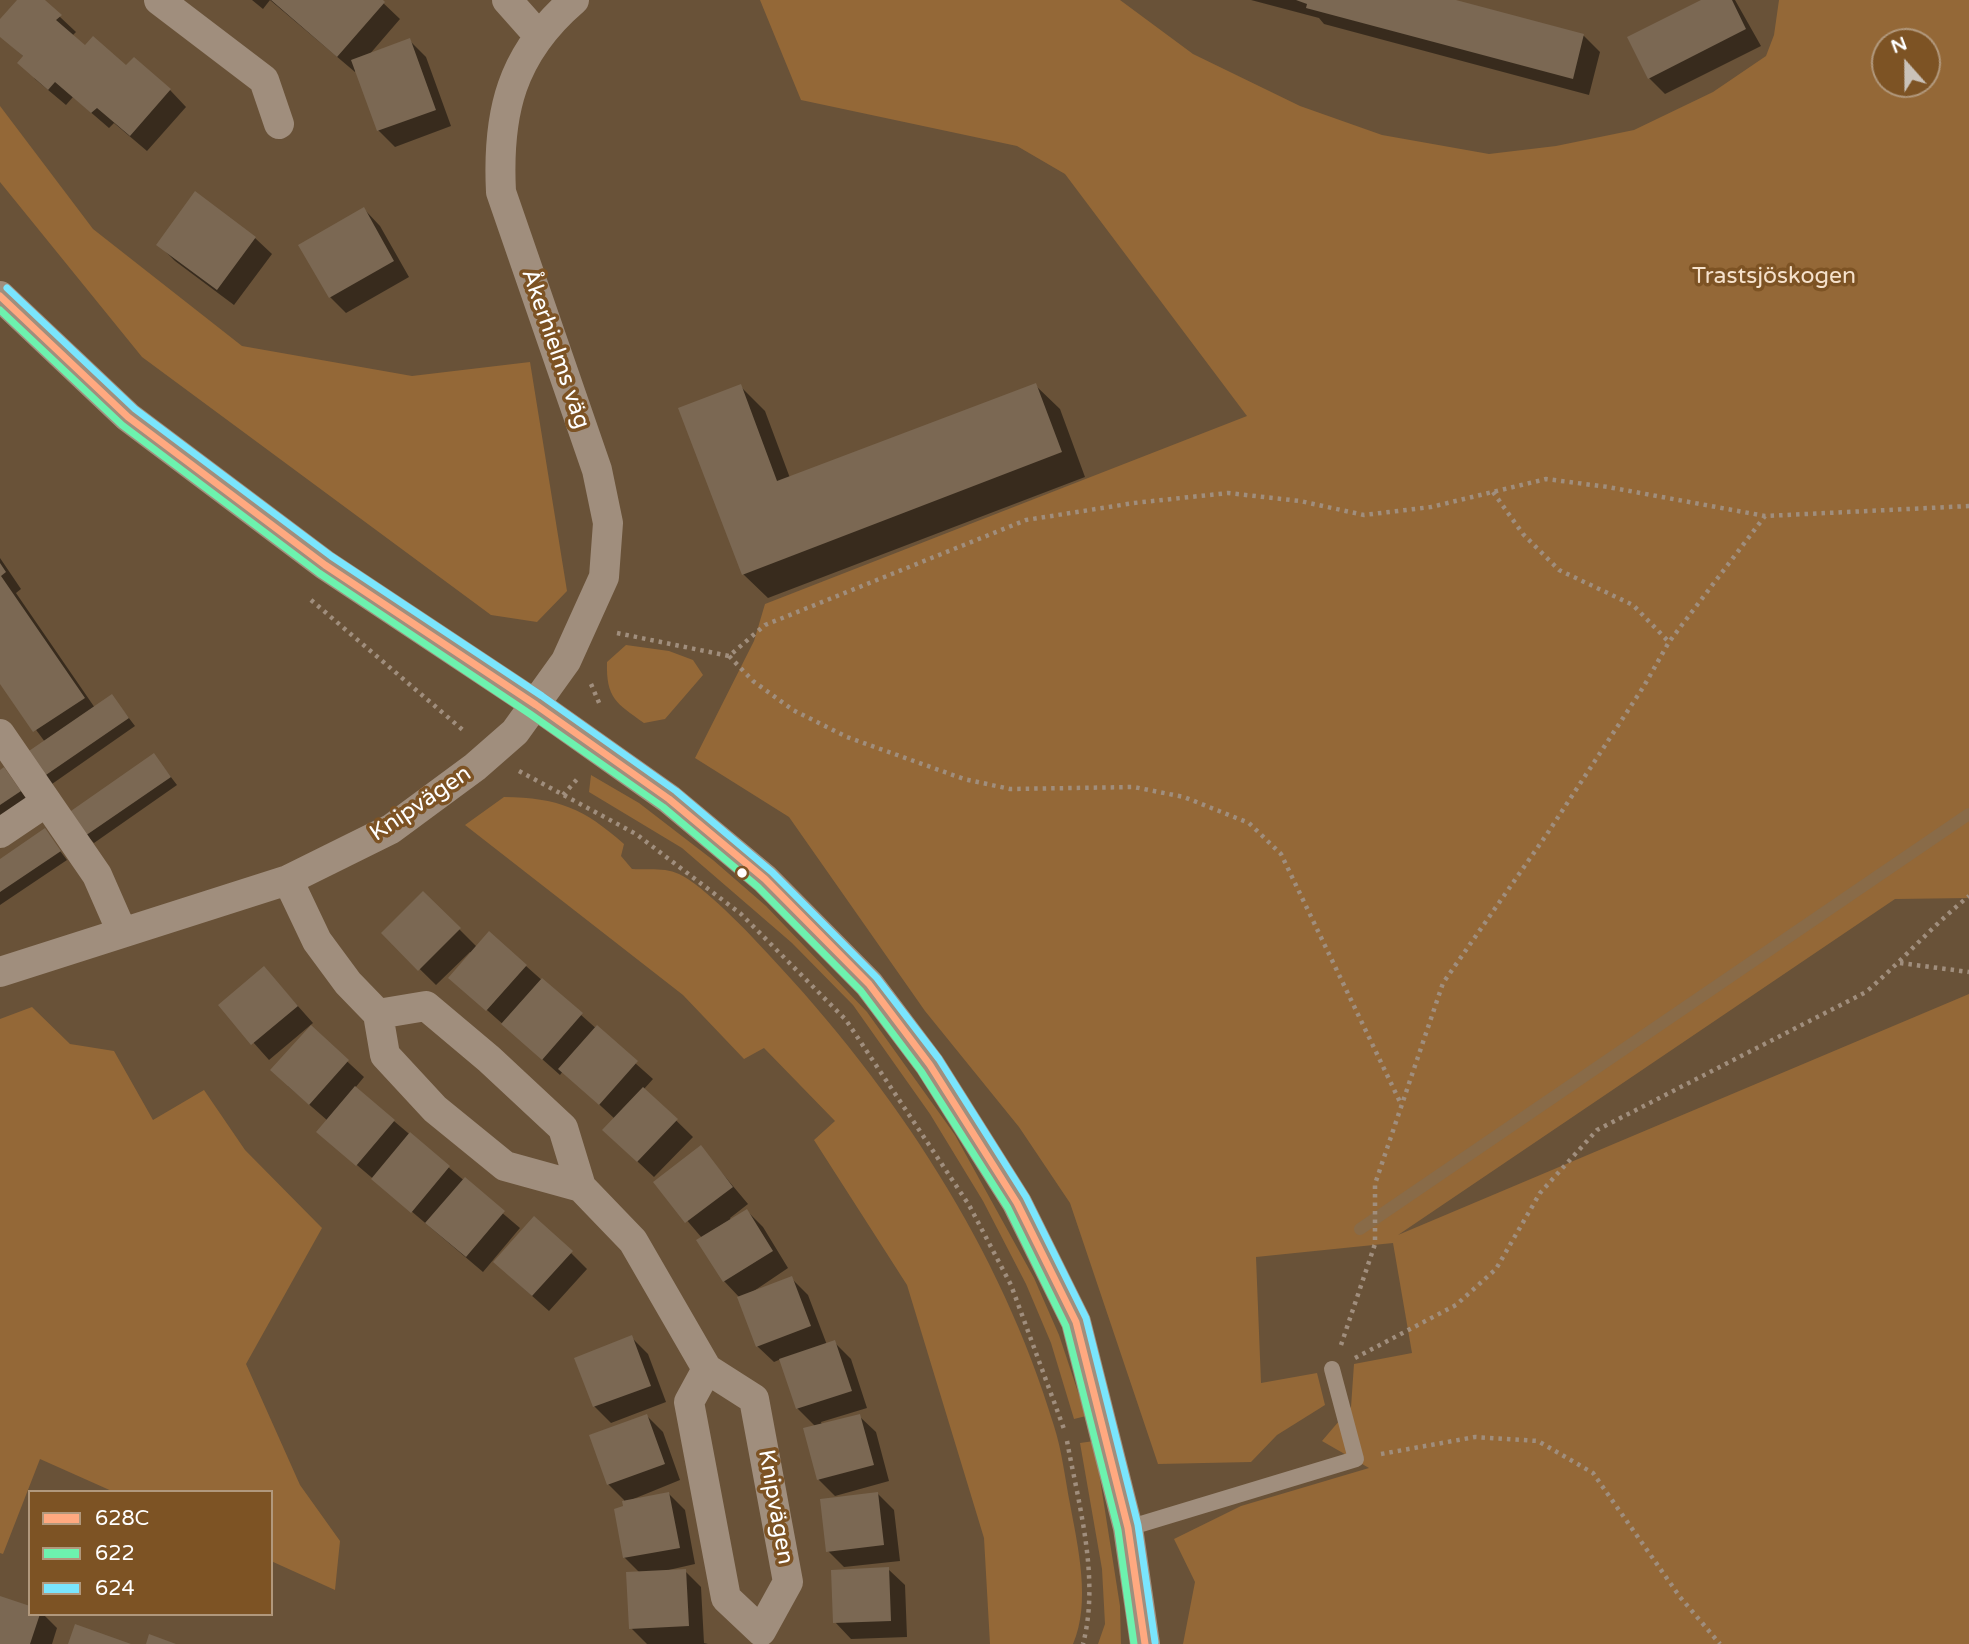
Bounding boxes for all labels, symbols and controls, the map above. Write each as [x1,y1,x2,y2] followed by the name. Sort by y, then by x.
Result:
[1871,28,1941,98] north arrow
[1888,32,1910,58] text: N
[1692,263,1856,291] park label: Trastsjöskogen
[515,265,595,433] street label: Åkerhielms väg
[365,760,477,848] street label: Knipvägen
[735,866,749,880] unlabelled marker
[751,1447,799,1567] street label: Knipvägen
[28,1490,273,1616] legend
[95,1506,149,1531] text: 628C
[95,1541,135,1566] text: 622
[95,1576,135,1601] text: 624

